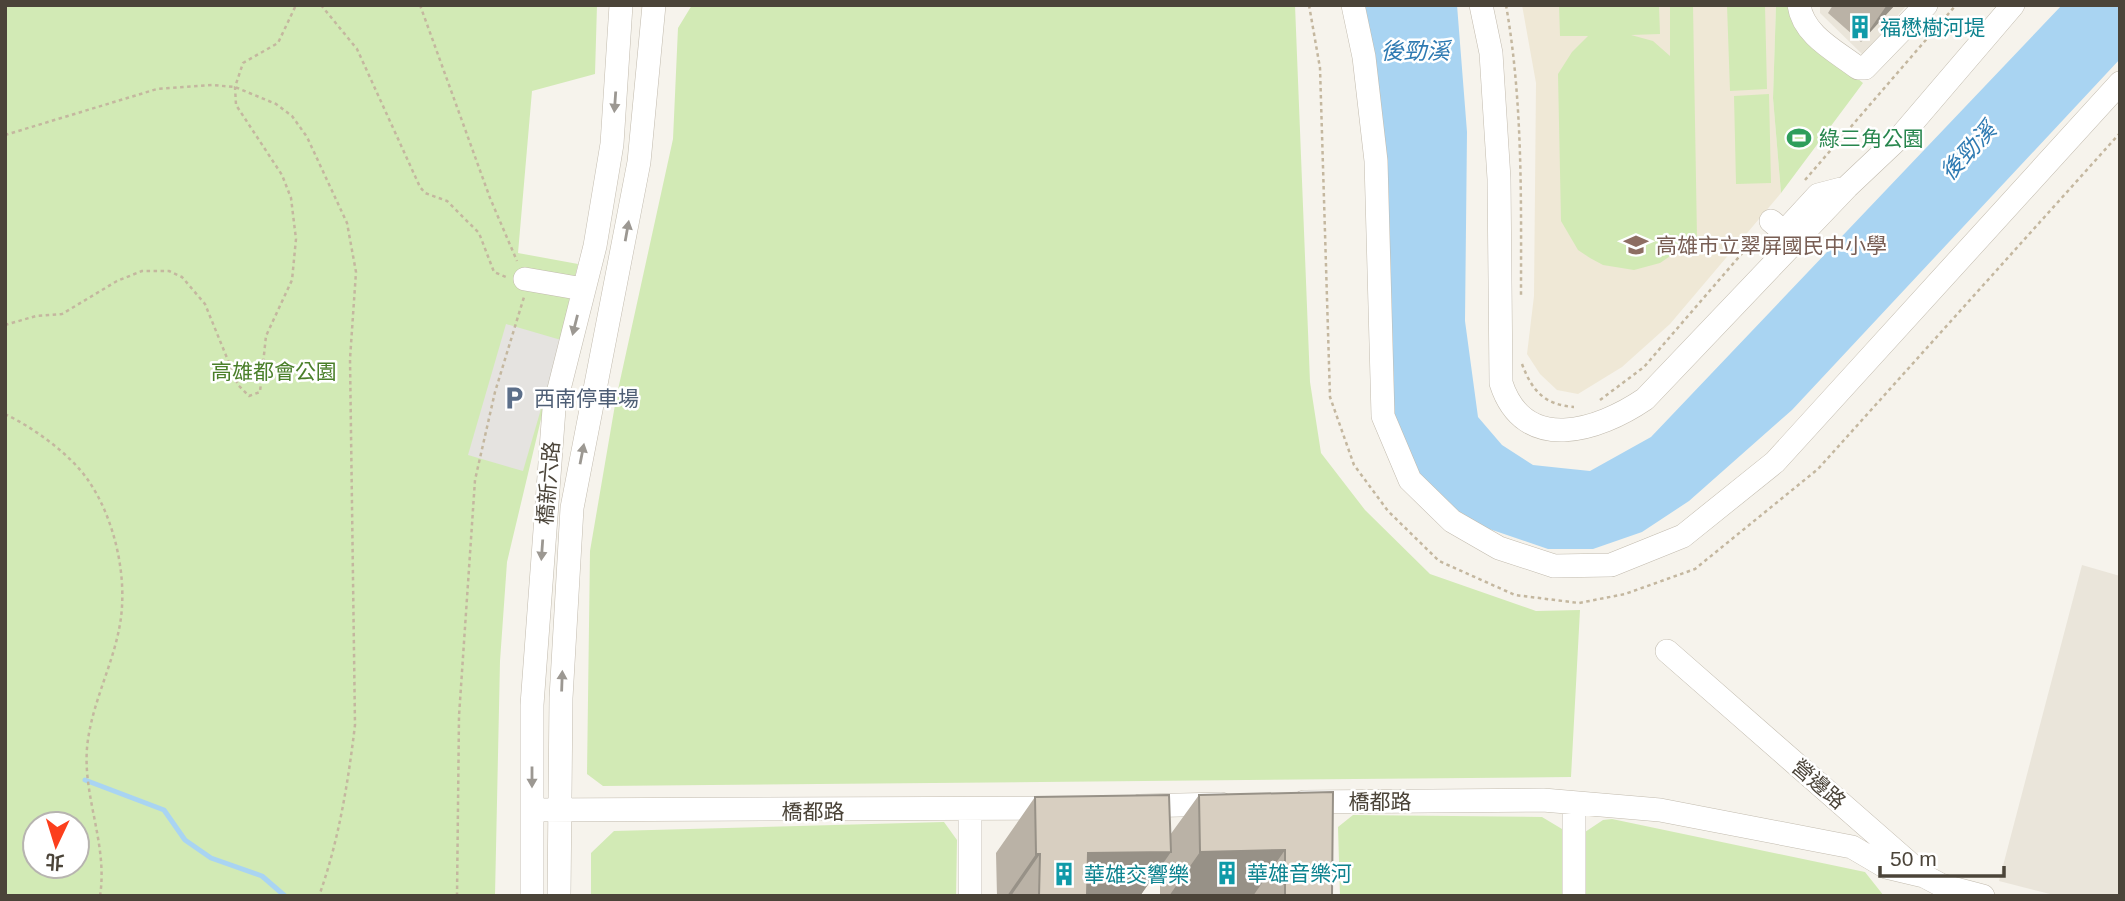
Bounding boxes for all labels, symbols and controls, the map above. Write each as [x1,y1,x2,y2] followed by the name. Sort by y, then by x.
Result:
[1846,13,1874,41] building icon: 福懋樹河堤
[1880,16,1985,39] place label: 福懋樹河堤
[1381,38,1453,64] water label: 後勁溪
[609,91,620,113] one-way arrow
[1935,115,2003,185] water label: 後勁溪
[1785,124,1813,152] sports icon: 綠三角公園
[1819,127,1924,150] place label: 綠三角公園
[621,220,632,242] one-way arrow
[1622,231,1650,259] school or university icon: 高雄市立翠屏國民中小學
[1656,234,1887,257] place label: 高雄市立翠屏國民中小學
[569,314,580,336] one-way arrow
[211,360,337,383] park label: 高雄都會公園
[500,384,528,412] parking icon: 西南停車場
[534,387,639,410] place label: 西南停車場
[533,440,563,526] street label: 橋新六路
[577,443,588,465] one-way arrow
[536,539,547,561] one-way arrow
[556,669,567,691] one-way arrow
[1788,755,1850,813] street label: 營邊路
[526,766,538,788] one-way arrow
[1349,790,1412,813] street label: 橋都路
[782,800,845,823] street label: 橋都路
[21,810,91,880] north arrow
[1880,834,2004,878] scale bar
[1890,847,1937,870] text: 50 m
[45,850,65,873] text: 北
[1213,859,1241,887] building icon: 華雄音樂河
[1050,860,1078,888] building icon: 華雄交響樂
[1247,862,1352,885] place label: 華雄音樂河
[1084,863,1189,886] place label: 華雄交響樂

